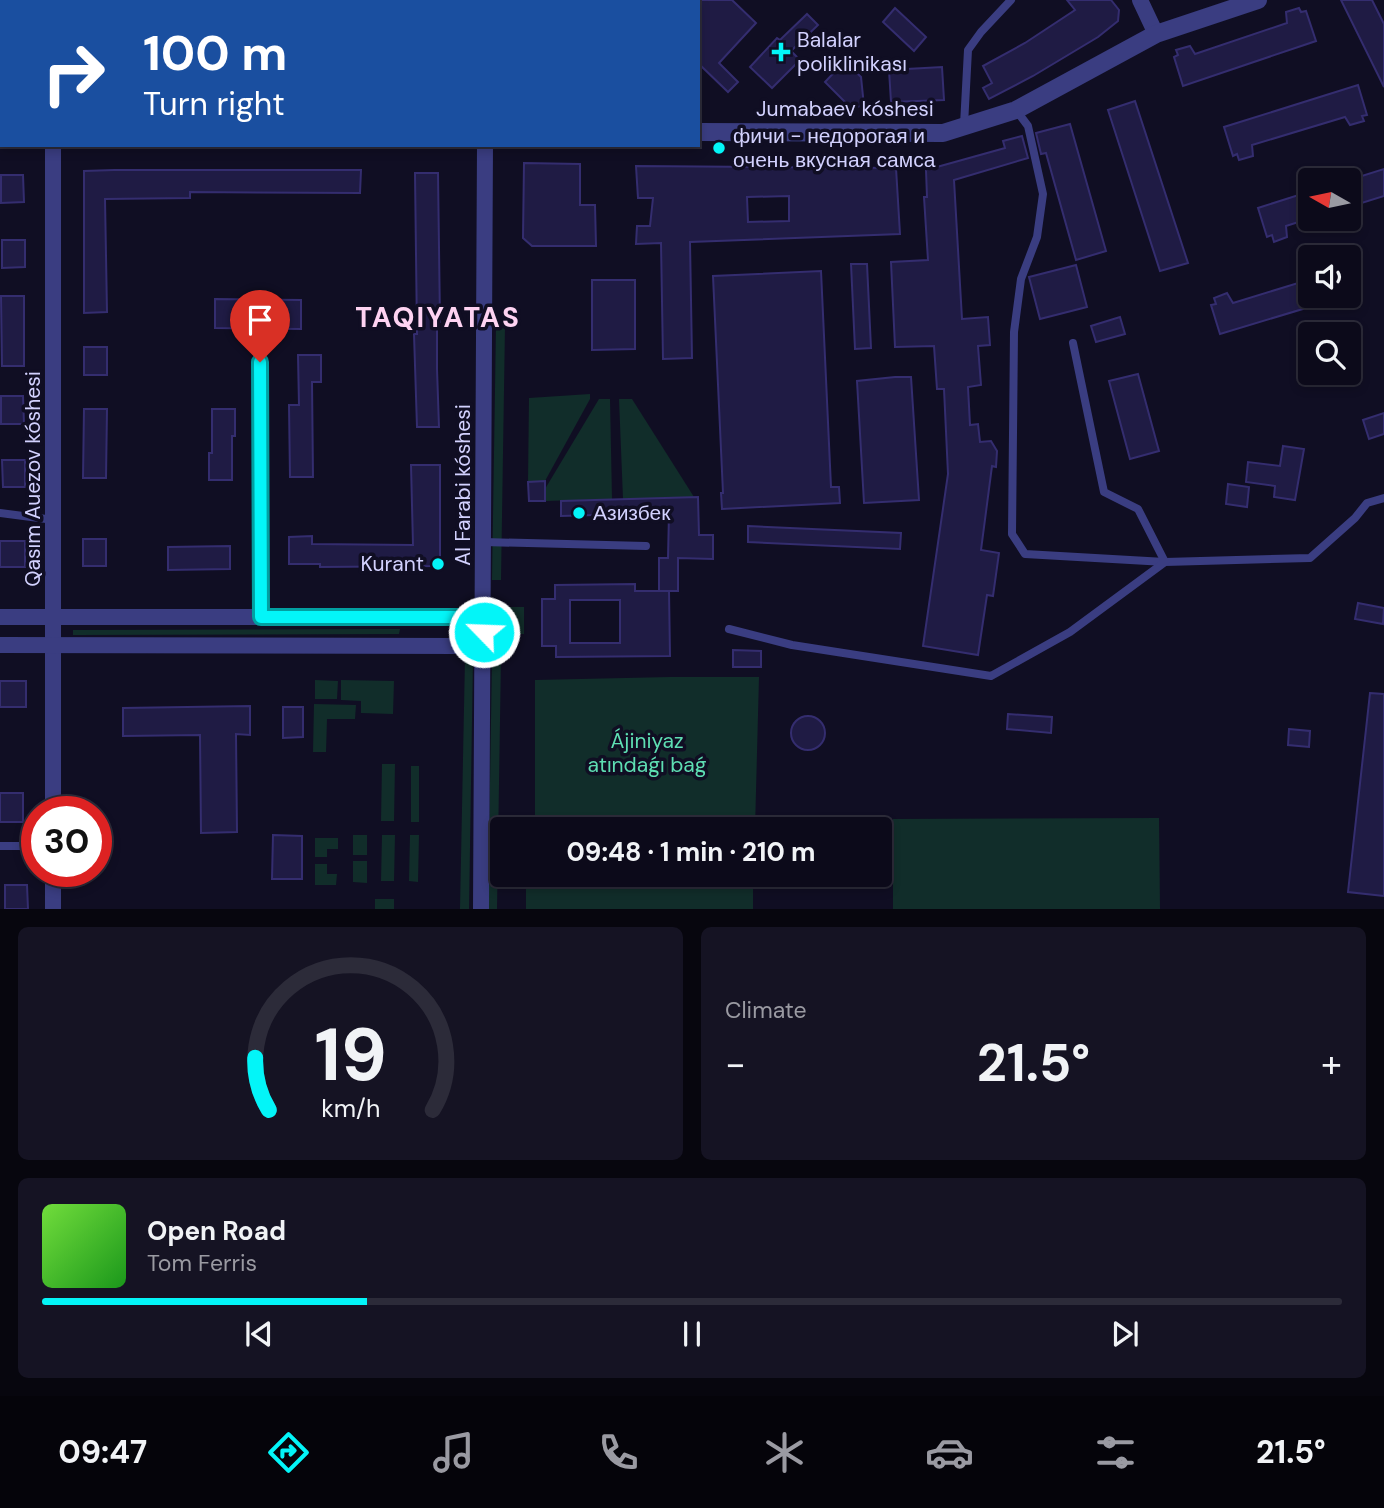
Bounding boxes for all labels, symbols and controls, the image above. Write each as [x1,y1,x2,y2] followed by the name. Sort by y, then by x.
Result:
[143,21,287,85] text: 100 m
[797,26,907,78] place label: Balalar poliklinikası
[28,28,119,119] icon: right
[771,42,791,62] marker: Balalar poliklinikası
[143,83,285,125] text: Turn right
[756,95,934,123] street label: Jumabaev kóshesi
[733,122,936,174] place label: фичи - недорогая и очень вкусная самса
[711,140,727,156] marker: фичи - недорогая и очень вкусная самса
[1298,168,1362,231] north arrow
[1298,168,1361,385] map controls
[1298,245,1361,308] button: sound
[230,290,290,362] pin
[355,299,521,336] district label: TAQIYATAS
[241,301,279,339] icon: arrive
[1298,322,1361,385] button: search
[19,371,47,587] street label: Qasım Auezov kóshesi
[449,404,477,566] street label: Al Farabi kóshesi
[593,499,671,527] place label: Азизбек
[571,505,587,521] marker: Азизбек
[361,550,424,578] place label: Kurant
[430,556,446,572] marker: Kurant
[447,595,521,669] position arrow
[588,727,707,779] park label: Ájiniyaz atındaǵı baǵ
[21,796,112,887] speed limit sign: 30
[567,835,815,869] text: 09:48 · 1 min · 210 m
[725,995,807,1025] text: Climate
[314,1008,387,1103] text: 19
[977,1029,1090,1097] text: 21.5°
[725,1039,746,1089] text: −
[1321,1039,1342,1089] text: +
[321,1091,380,1124] text: km/h
[147,1214,286,1248] text: Open Road
[147,1248,257,1278] text: Tom Ferris
[240,1315,278,1353] icon: previous
[673,1315,711,1353] icon: pause
[1106,1315,1144,1353] icon: next
[264,1428,313,1477] icon: directions
[429,1428,478,1477] icon: music
[594,1428,643,1477] icon: phone
[760,1428,809,1477] icon: climate
[925,1428,974,1477] icon: car
[1091,1428,1140,1477] icon: filters
[58,1431,147,1473] text: 09:47
[1256,1431,1326,1473] text: 21.5°

